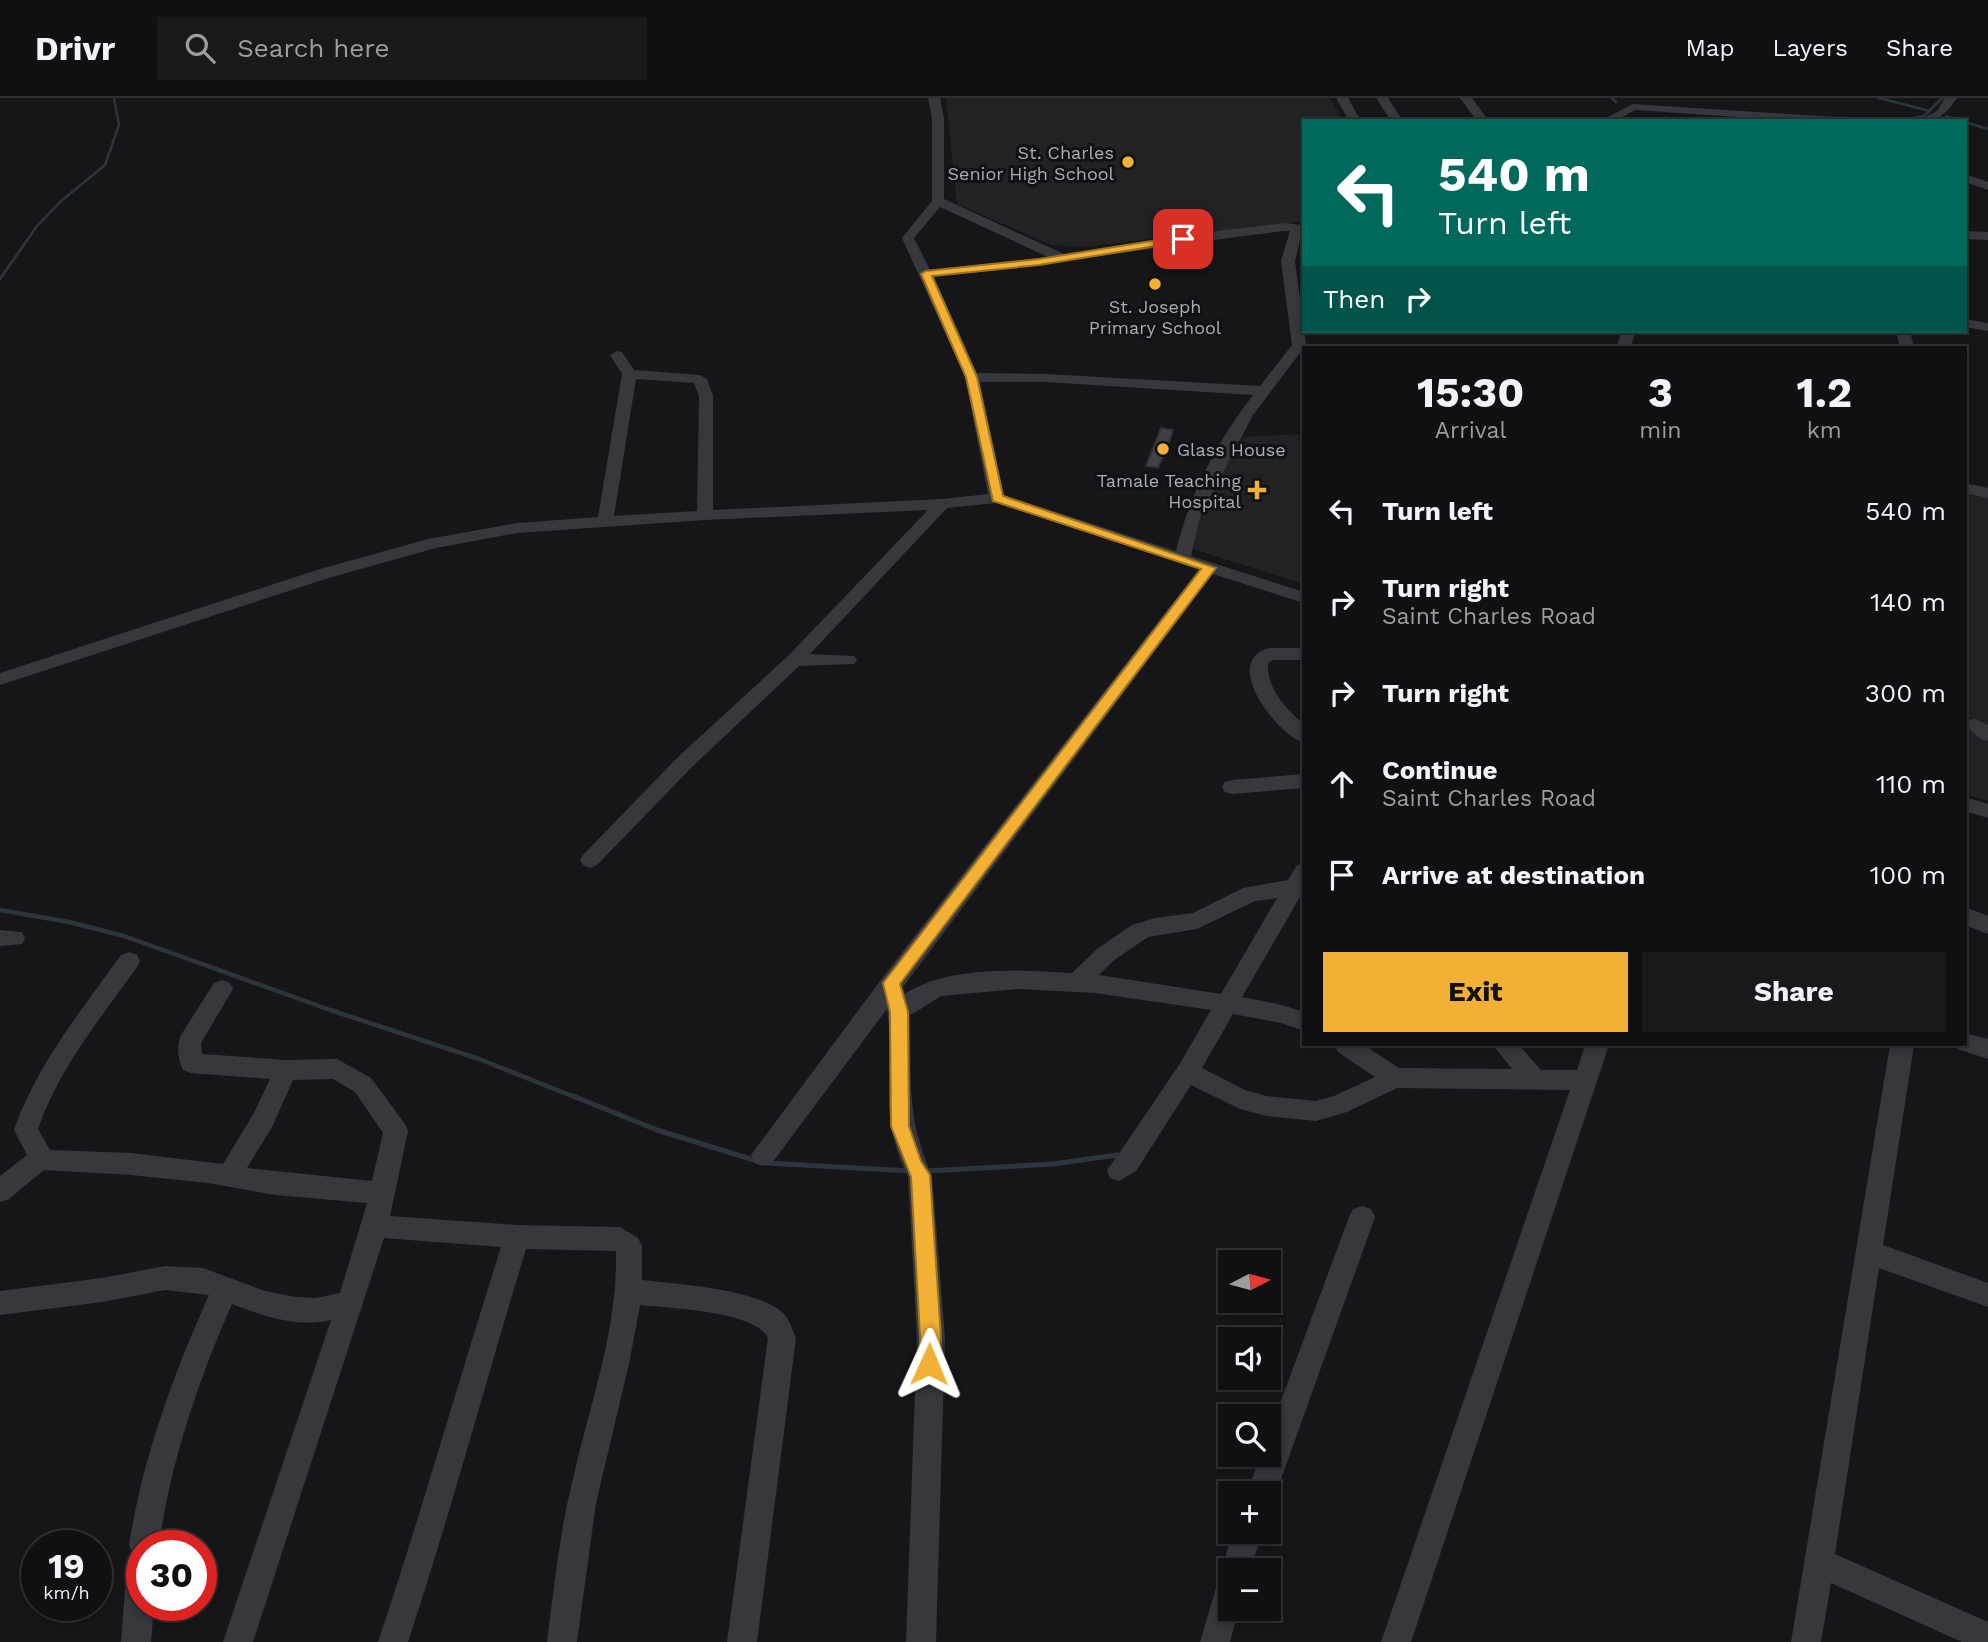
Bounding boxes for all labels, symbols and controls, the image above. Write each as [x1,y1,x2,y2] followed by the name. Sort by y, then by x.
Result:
[157,17,647,80] search box
[35,29,115,68] text: Drivr
[181,29,219,67] icon: search
[237,33,390,63] text: Search here
[1686,34,1734,62] text: Map
[1772,34,1848,62] text: Layers
[1886,34,1953,62] text: Share
[948,142,1114,184] place label: St. Charles Senior High School
[1438,145,1590,203] text: 540 m
[1323,147,1414,238] icon: left
[1120,154,1136,170] marker: St. Charles Senior High School
[1438,204,1571,242] text: Turn left
[1153,209,1213,269] pin
[1164,220,1202,258] icon: arrive
[1147,276,1163,292] marker: St. Joseph Primary School
[1399,280,1437,318] icon: right
[1323,284,1385,314] text: Then
[1089,296,1222,338] place label: St. Joseph Primary School
[1417,368,1524,417] text: 15:30
[1648,368,1673,417] text: 3
[1797,368,1852,417] text: 1.2
[1435,417,1507,444] text: Arrival
[1639,417,1682,444] text: min
[1807,417,1842,444] text: km
[1177,439,1286,460] place label: Glass House
[1155,441,1171,457] marker: Glass House
[1097,470,1241,512] place label: Tamale Teaching Hospital
[1247,480,1267,500] marker: Tamale Teaching Hospital
[1323,492,1361,530] icon: left
[1382,496,1493,526] text: Turn left
[1865,496,1946,526] text: 540 m
[1382,573,1509,603] text: Turn right
[1323,583,1361,621] icon: right
[1870,587,1946,617] text: 140 m
[1382,603,1596,630] text: Saint Charles Road
[1323,674,1361,712] icon: right
[1382,678,1509,708] text: Turn right
[1865,678,1946,708] text: 300 m
[1382,755,1498,785] text: Continue
[1323,765,1361,803] icon: ahead
[1876,769,1946,799] text: 110 m
[1382,785,1596,812] text: Saint Charles Road
[1323,856,1361,894] icon: arrive
[1382,860,1645,890] text: Arrive at destination
[1870,860,1946,890] text: 100 m
[1323,952,1628,1032] button: Exit
[1642,952,1946,1032] button: Share
[1218,1250,1281,1312] north arrow
[1218,1250,1281,1621] map controls
[892,1327,966,1401] position arrow
[1218,1327,1281,1390] button: sound
[1218,1404,1281,1467] button: search
[1218,1481,1281,1544] button: +
[126,1530,217,1621] speed limit sign: 30
[48,1545,85,1587] text: 19
[1218,1558,1281,1621] button: −
[43,1582,90,1603] text: km/h

